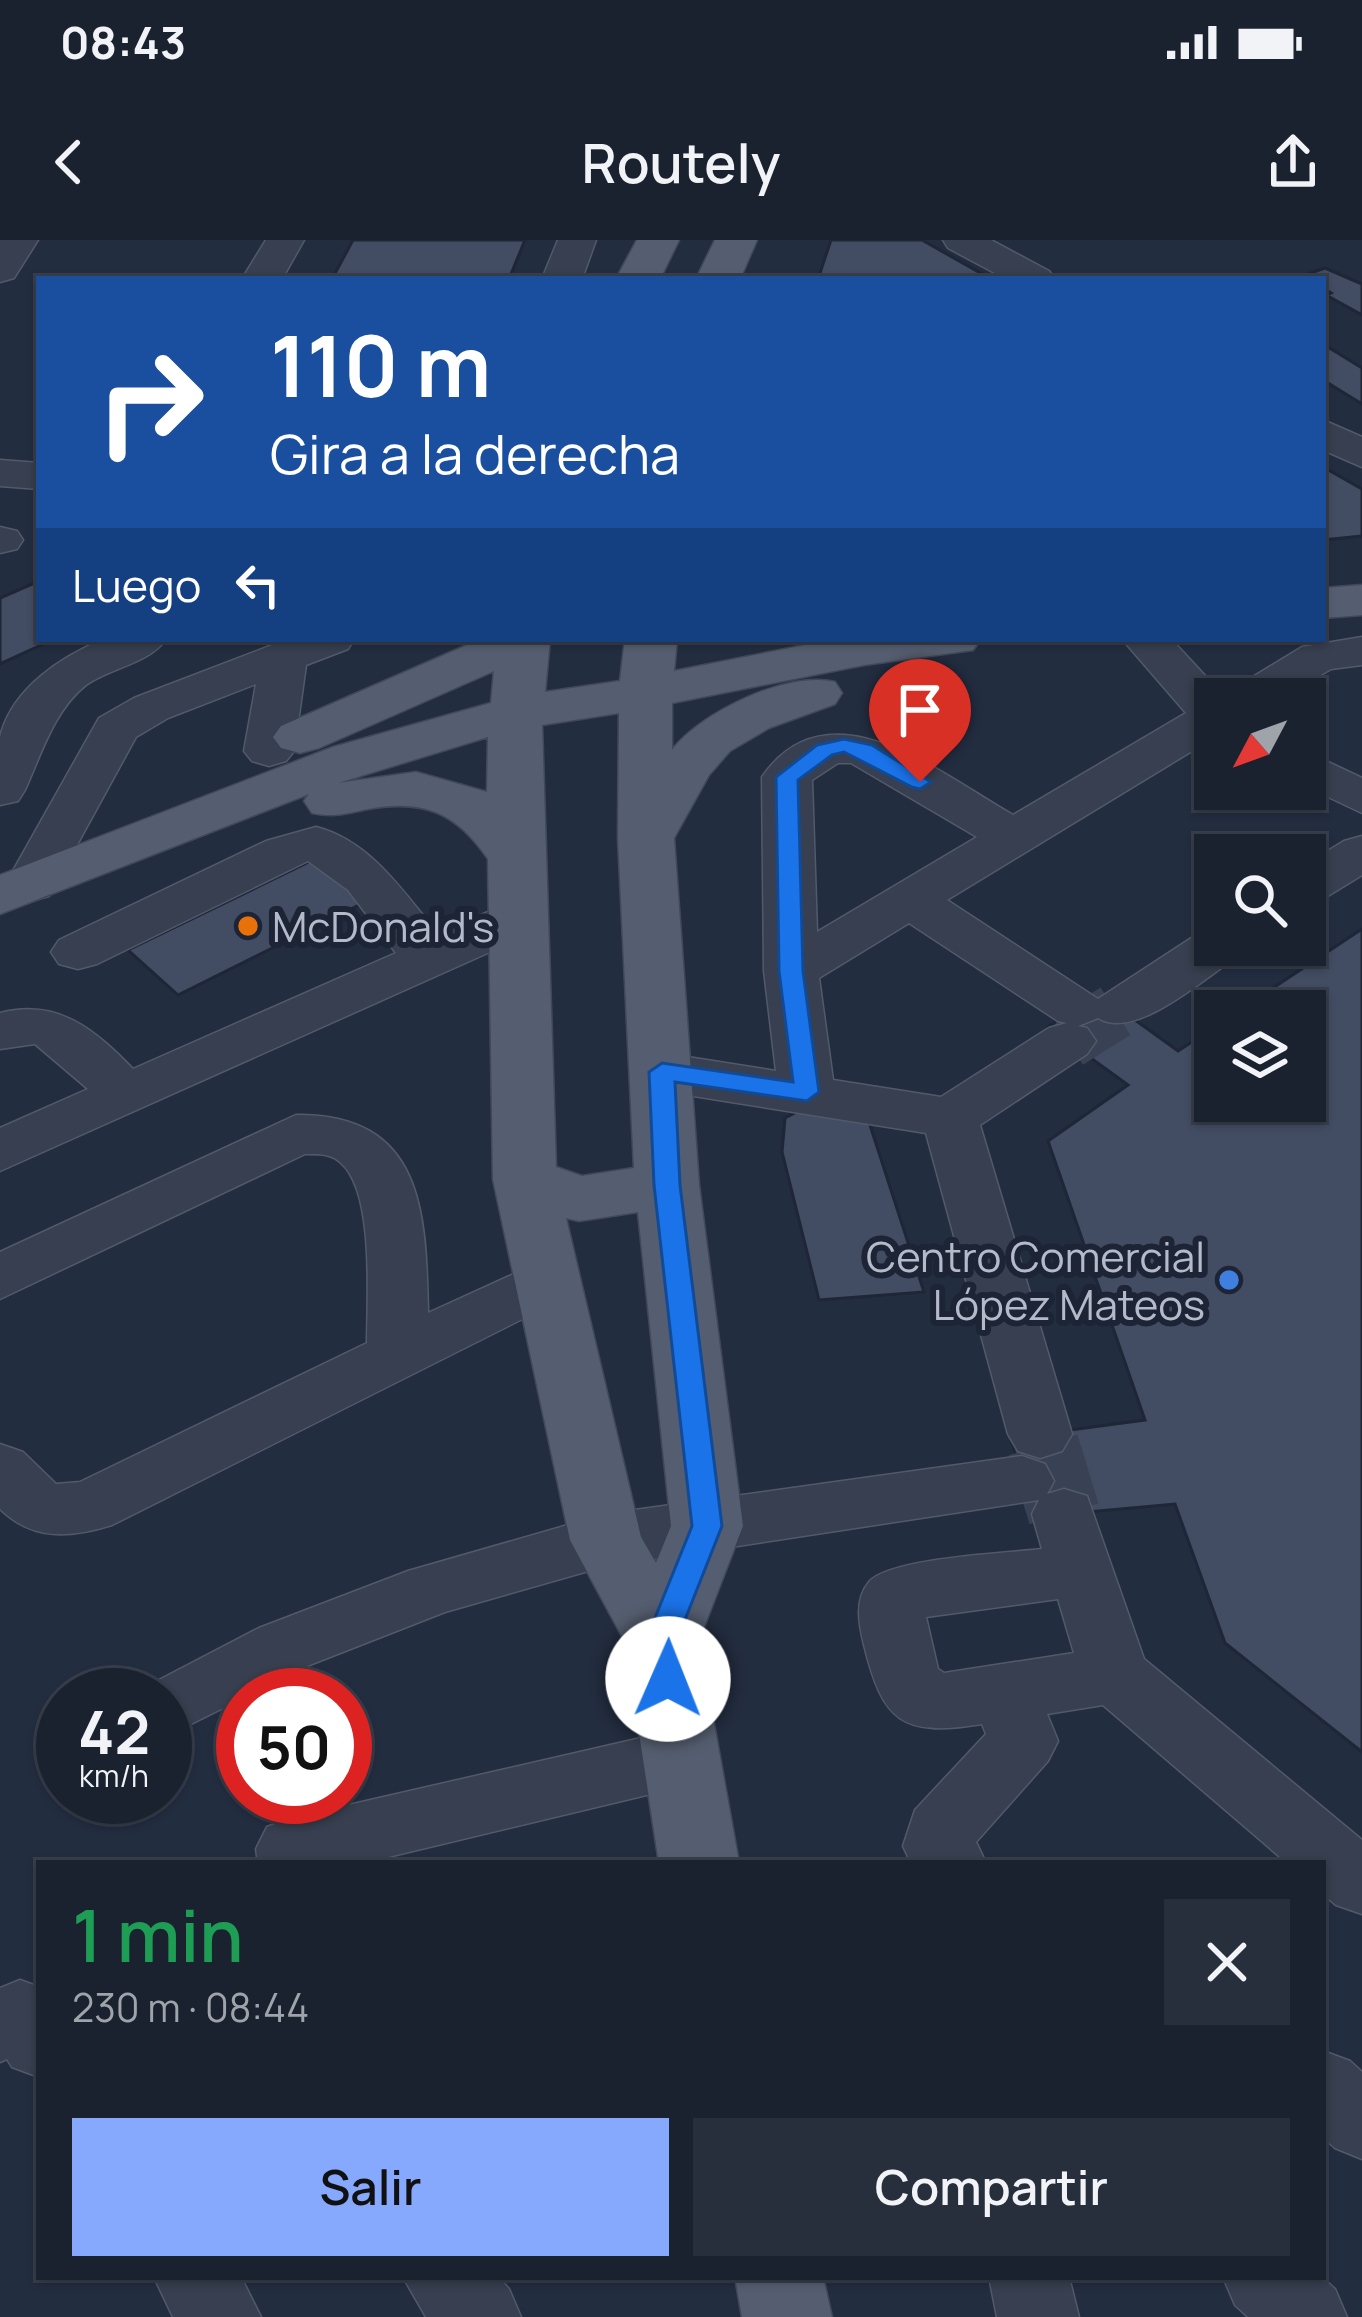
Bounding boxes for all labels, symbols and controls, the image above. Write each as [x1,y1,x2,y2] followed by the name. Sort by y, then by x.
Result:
[60,11,186,73] text: 08:43
[582,125,780,199] text: Routely
[36,129,102,195] icon: back
[1260,129,1326,195] icon: share
[270,307,491,422] text: 110 m
[72,324,228,480] icon: right
[270,416,680,490] text: Gira a la derecha
[225,552,291,618] icon: left
[72,554,201,616] text: Luego
[869,659,971,782] pin
[887,677,953,743] icon: arrive
[1194,678,1326,810] north arrow
[1194,678,1326,1122] map controls
[1194,834,1326,966] button: search
[272,897,494,955] place label: McDonald's
[235,913,261,939] marker: McDonald's
[1194,990,1326,1122] button: layers
[866,1227,1205,1333] place label: Centro Comercial López Mateos
[1216,1267,1242,1293] marker: Centro Comercial López Mateos
[605,1616,731,1742] position arrow
[216,1668,372,1824] speed limit sign: 50
[78,1690,150,1772] text: 42
[79,1755,149,1796] text: km/h
[72,1885,244,1984] text: 1 min
[1164,1899,1290,2025] button: close
[72,1980,309,2034] text: 230 m · 08:44
[72,2118,669,2256] button: Salir
[693,2118,1290,2256] button: Compartir

